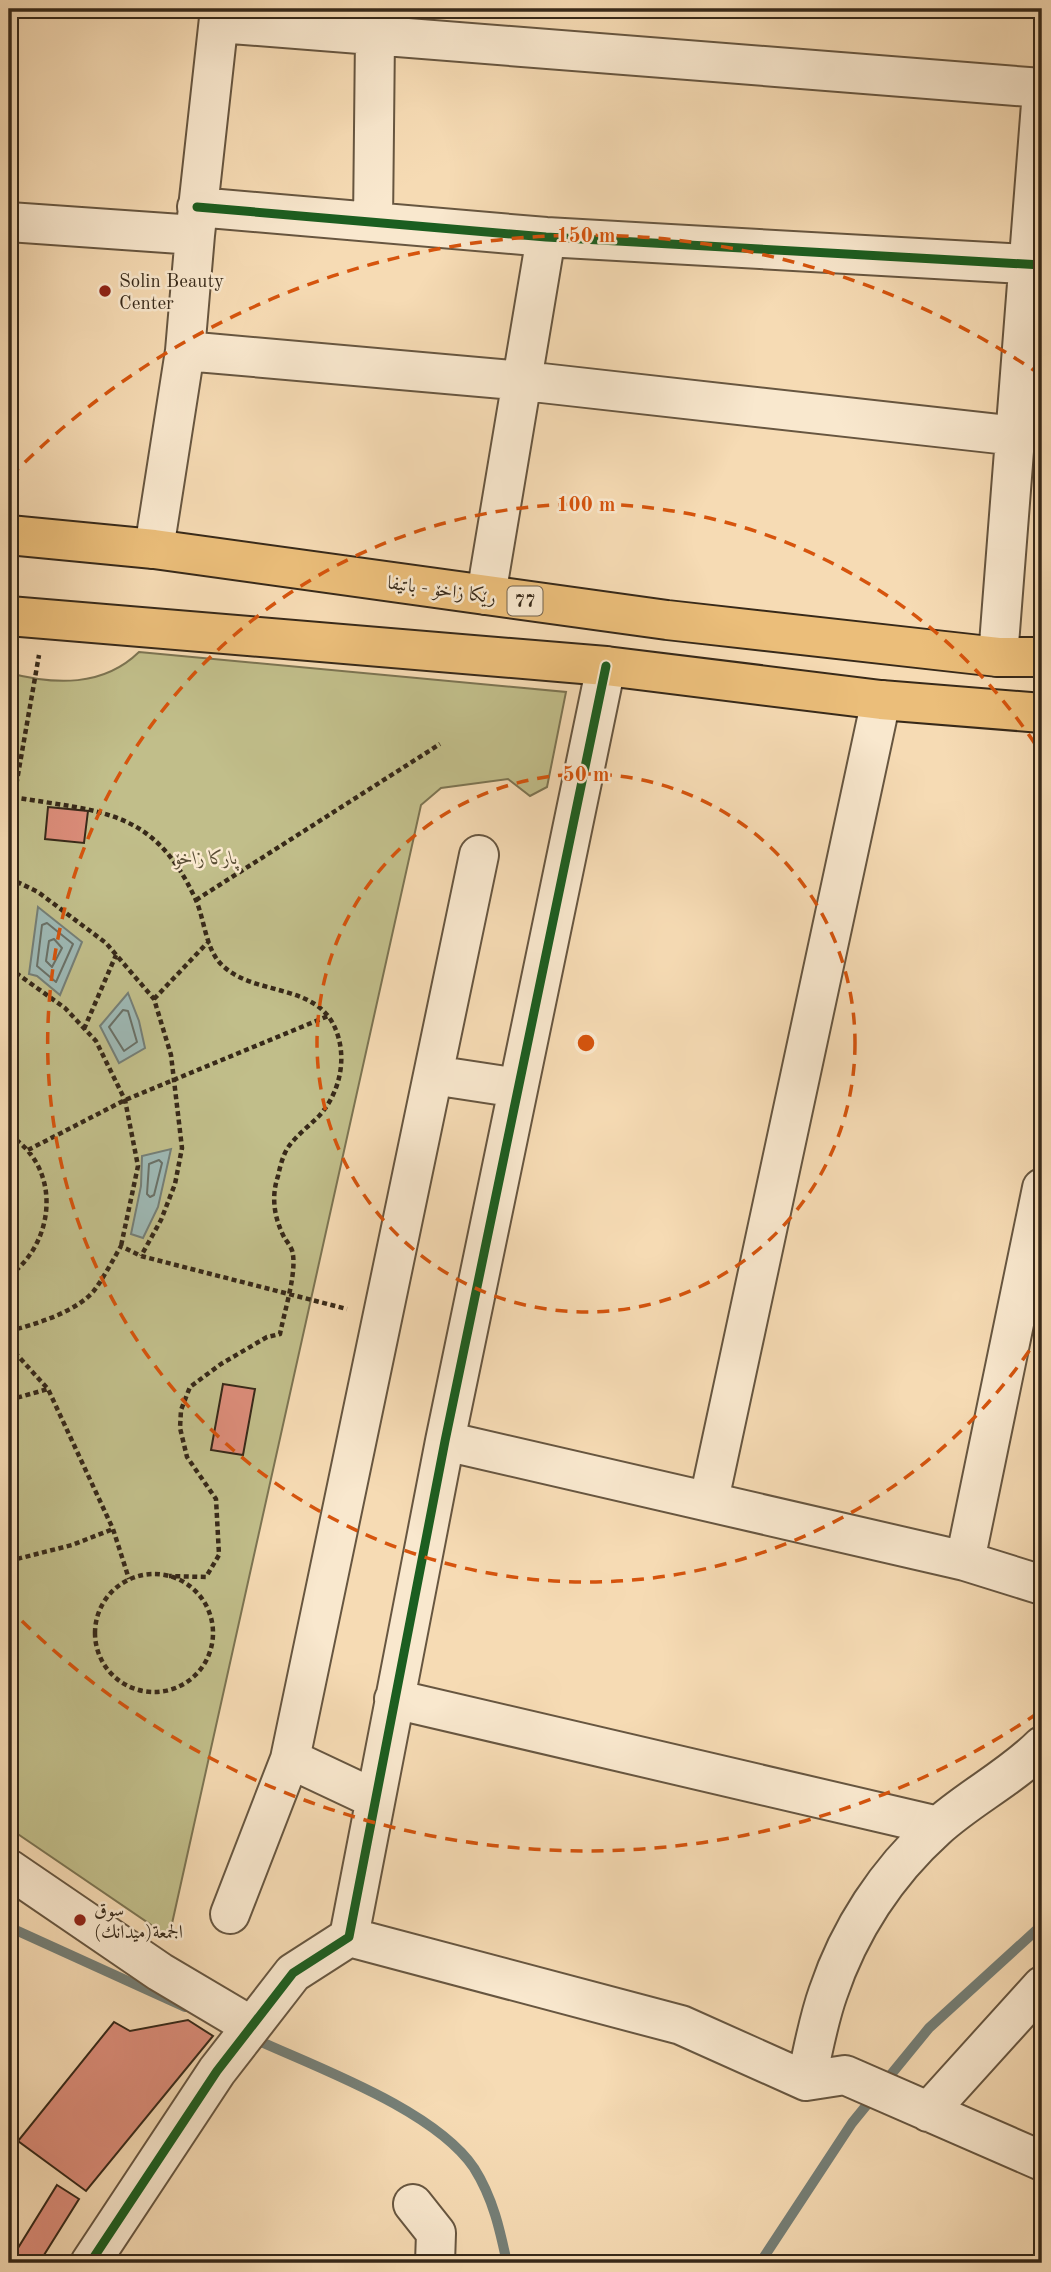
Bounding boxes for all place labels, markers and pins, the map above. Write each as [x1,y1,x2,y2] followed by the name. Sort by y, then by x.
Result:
[119,273,224,314] place label: Solin Beauty Center
[97,283,113,299] marker: Solin Beauty Center
[574,1031,598,1055] centre of rings
[94,1902,183,1943] place label: سوق الجمعة(ميدانك)
[72,1912,88,1928] marker: سوق الجمعة(ميدانك)

